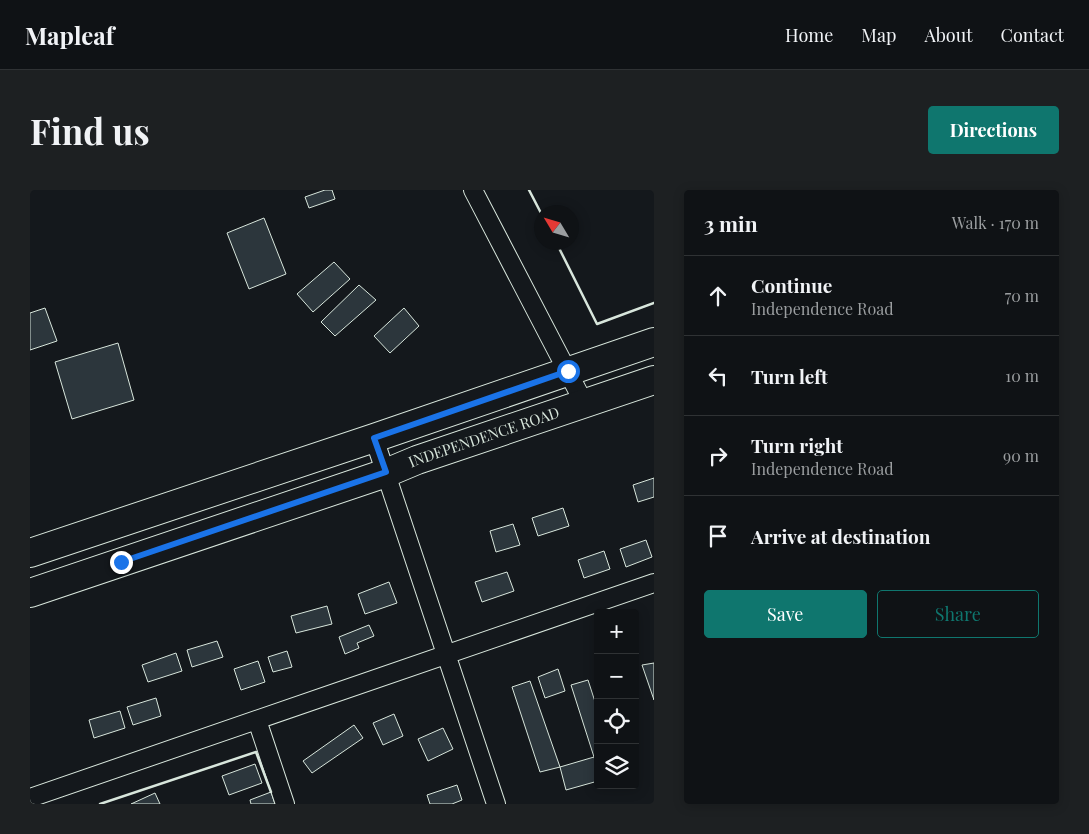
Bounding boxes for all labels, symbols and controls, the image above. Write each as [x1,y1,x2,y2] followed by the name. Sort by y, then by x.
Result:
[25,19,114,51] text: Mapleaf
[785,23,833,47] text: Home
[861,23,896,47] text: Map
[924,23,973,47] text: About
[1001,23,1064,47] text: Contact
[928,106,1059,154] button: Directions
[30,107,150,154] text: Find us
[534,205,579,250] north arrow
[704,209,758,237] text: 3 min
[952,212,1039,233] text: Walk · 170 m
[751,272,832,298] text: Continue
[704,282,732,310] icon: ahead
[1005,285,1039,306] text: 70 m
[751,298,894,319] text: Independence Road
[557,360,580,383] route start
[704,362,732,390] icon: left
[751,363,828,389] text: Turn left
[1005,365,1039,386] text: 10 m
[405,402,562,472] street label: INDEPENDENCE ROAD
[751,432,843,458] text: Turn right
[704,442,732,470] icon: right
[1003,445,1039,466] text: 90 m
[751,458,894,479] text: Independence Road
[704,522,732,550] icon: arrive
[751,523,931,549] text: Arrive at destination
[110,551,133,574] route end
[704,590,867,638] button: Save
[877,590,1039,638] button: Share
[594,609,639,789] map controls
[594,609,639,654] button: +
[594,654,639,699] button: −
[594,699,639,744] button: locate
[594,744,639,789] button: layers

